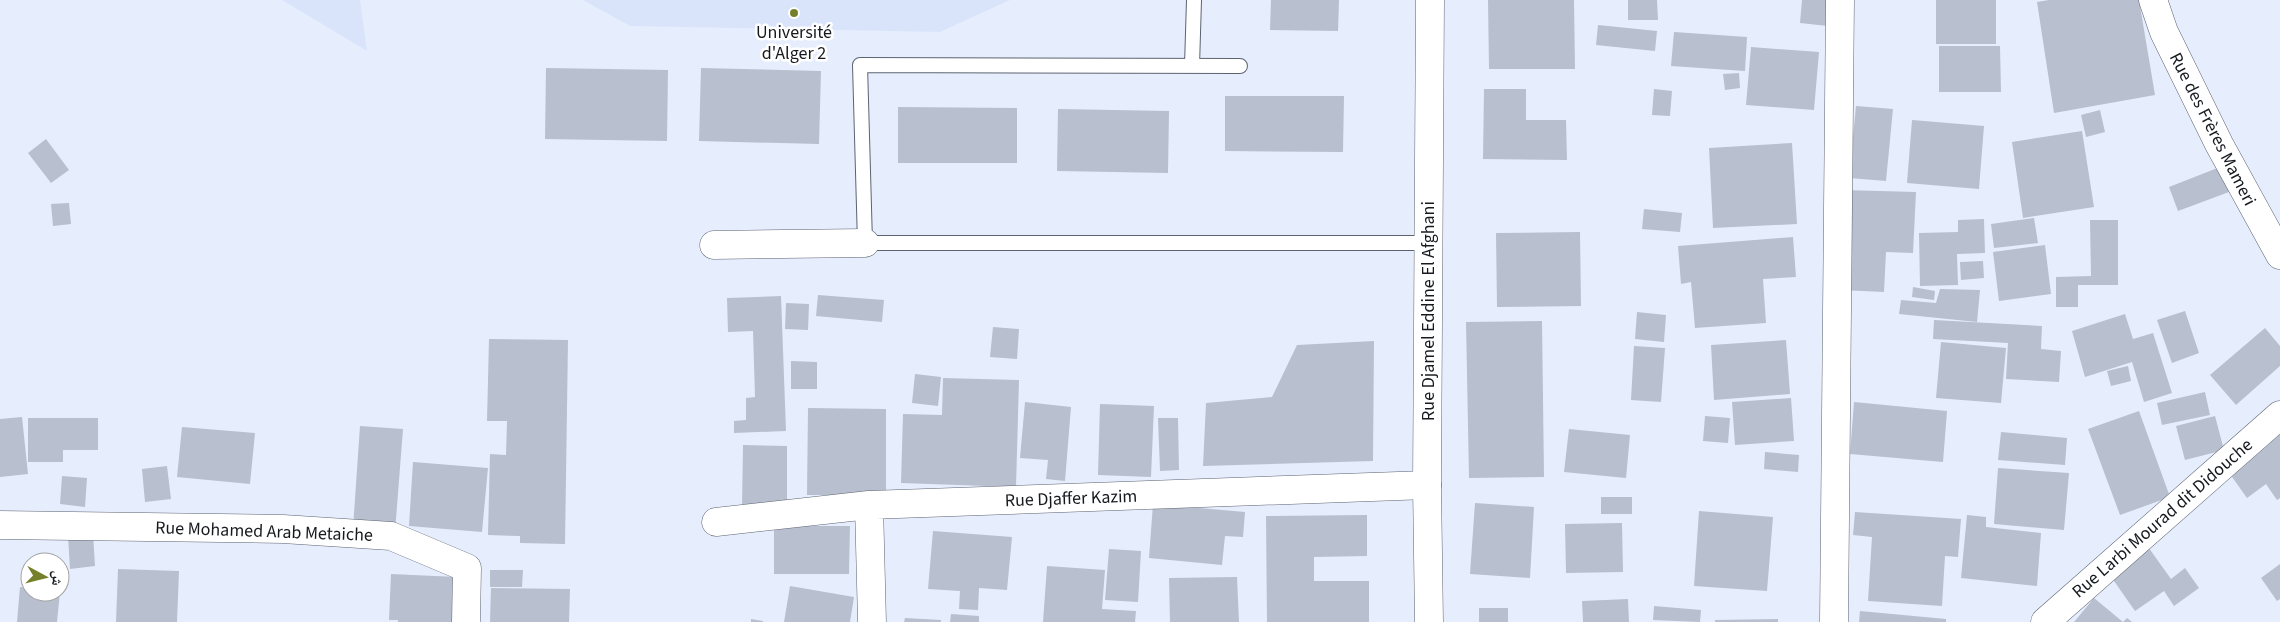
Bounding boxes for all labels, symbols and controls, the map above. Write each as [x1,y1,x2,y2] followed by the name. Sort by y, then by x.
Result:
[788,7,800,19] marker: Université d'Alger 2
[756,20,832,66] place label: Université d'Alger 2
[2163,48,2262,210] street label: Rue des Frères Mameri
[1416,201,1441,421] street label: Rue Djamel Eddine El Afghani
[2067,433,2258,604] street label: Rue Larbi Mourad dit Didouche
[1004,484,1138,513] street label: Rue Djaffer Kazim
[155,515,373,548] street label: Rue Mohamed Arab Metaiche
[20,552,70,602] north arrow
[46,570,68,587] text: ش

